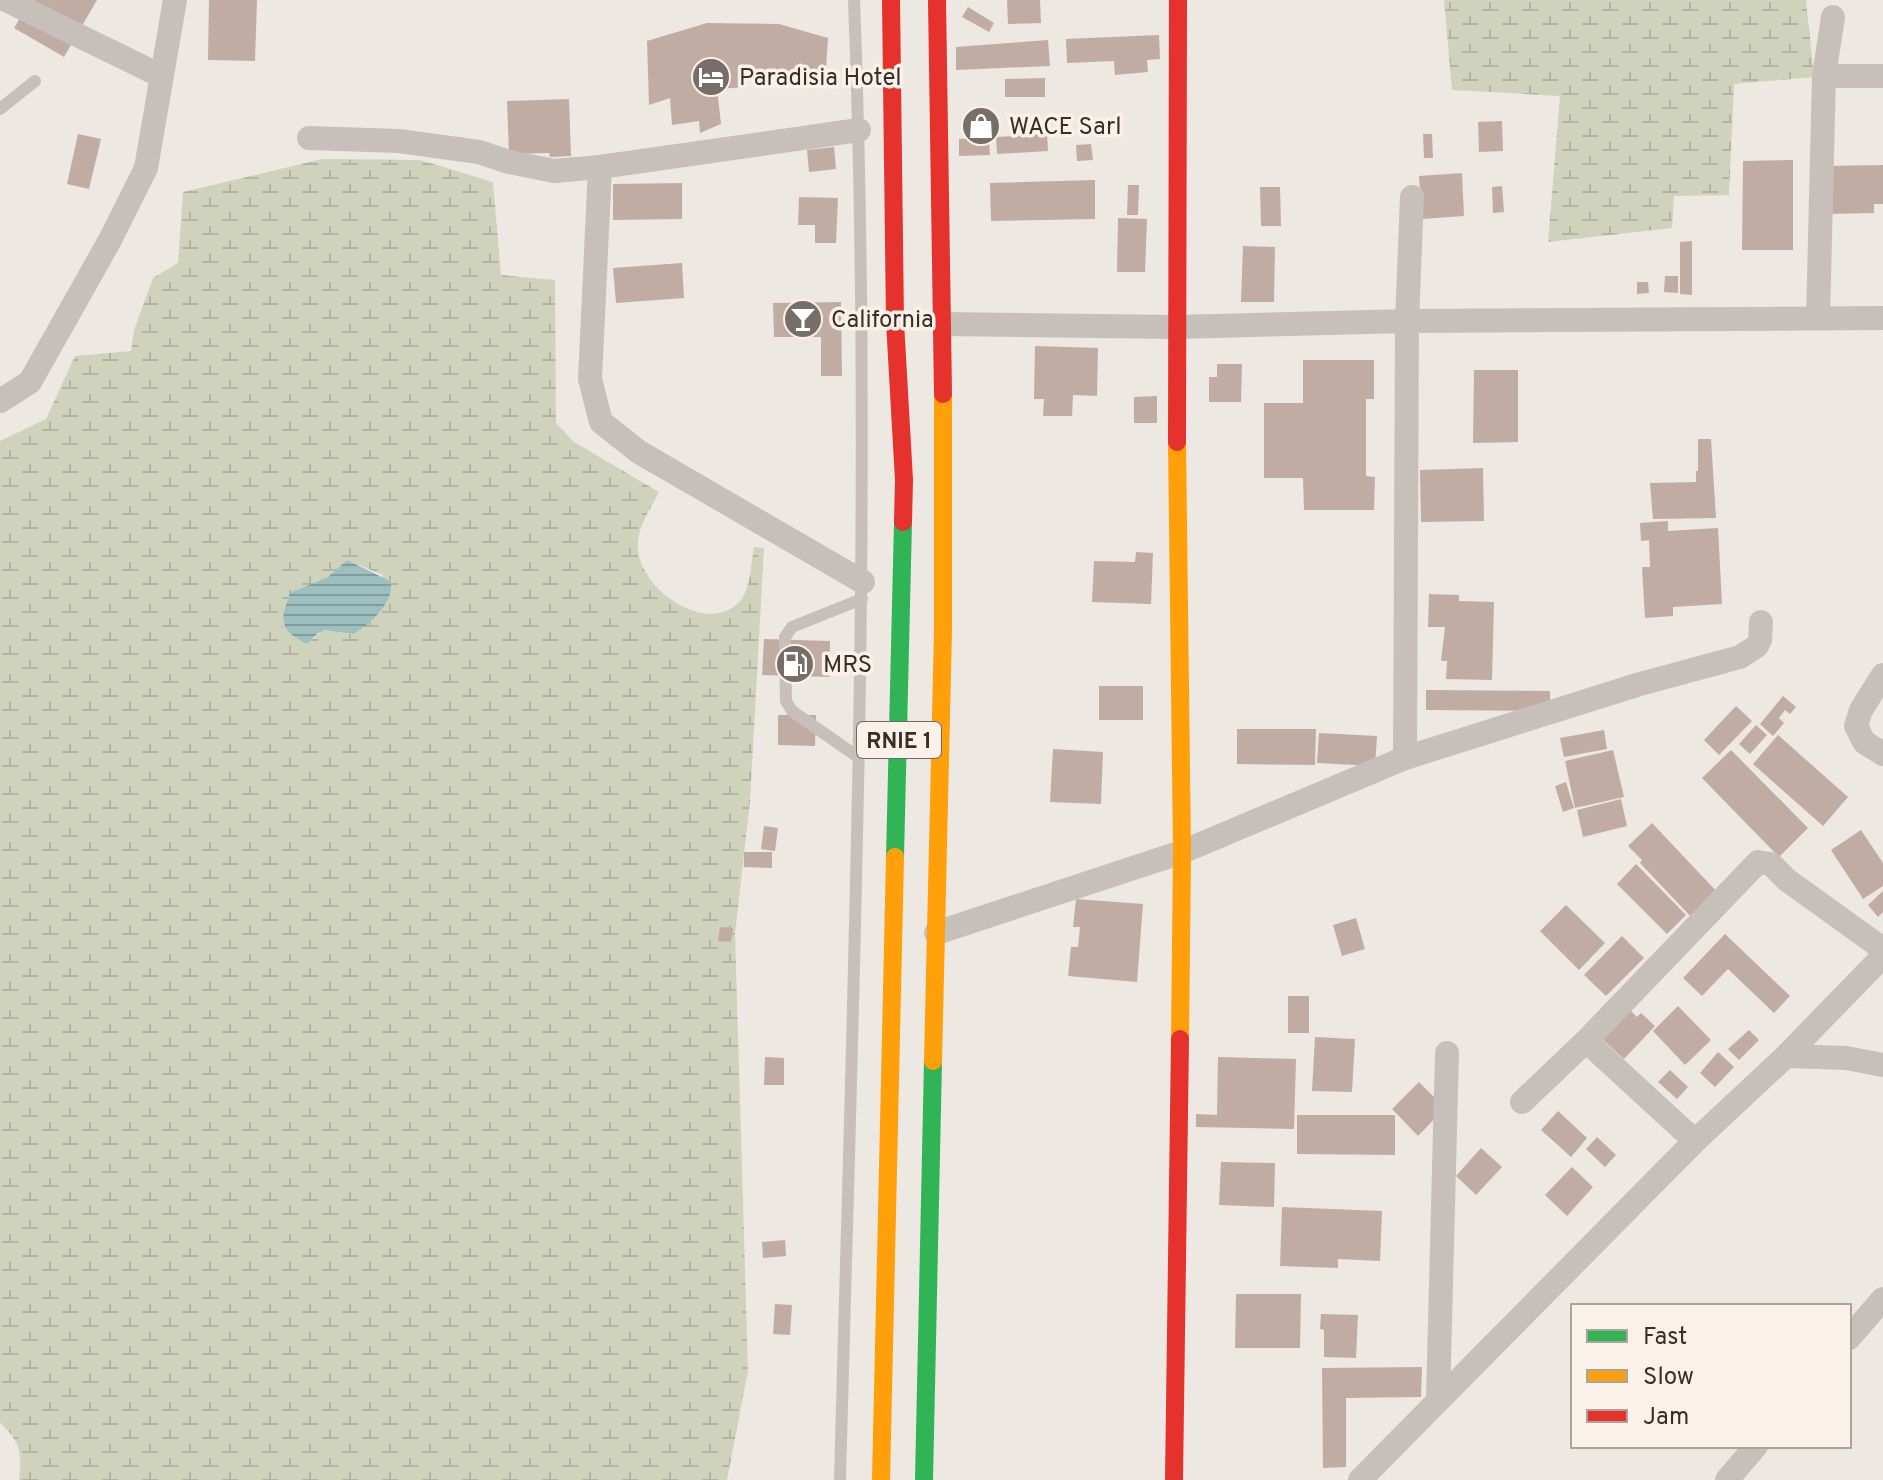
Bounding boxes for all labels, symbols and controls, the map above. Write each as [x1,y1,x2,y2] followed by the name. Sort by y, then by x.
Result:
[690,56,732,98] hotel icon: Paradisia Hotel
[739,64,902,94] place label: Paradisia Hotel
[960,105,1002,147] shop icon: WACE Sarl
[1009,113,1121,143] place label: WACE Sarl
[782,298,824,340] bar icon: California
[831,306,934,336] place label: California
[774,643,816,685] fuel station icon: MRS
[823,651,872,681] place label: MRS
[857,722,941,758] road number: RNIE 1
[1571,1304,1851,1448] legend
[1643,1323,1687,1353] text: Fast
[1643,1363,1694,1393] text: Slow
[1643,1403,1689,1433] text: Jam

